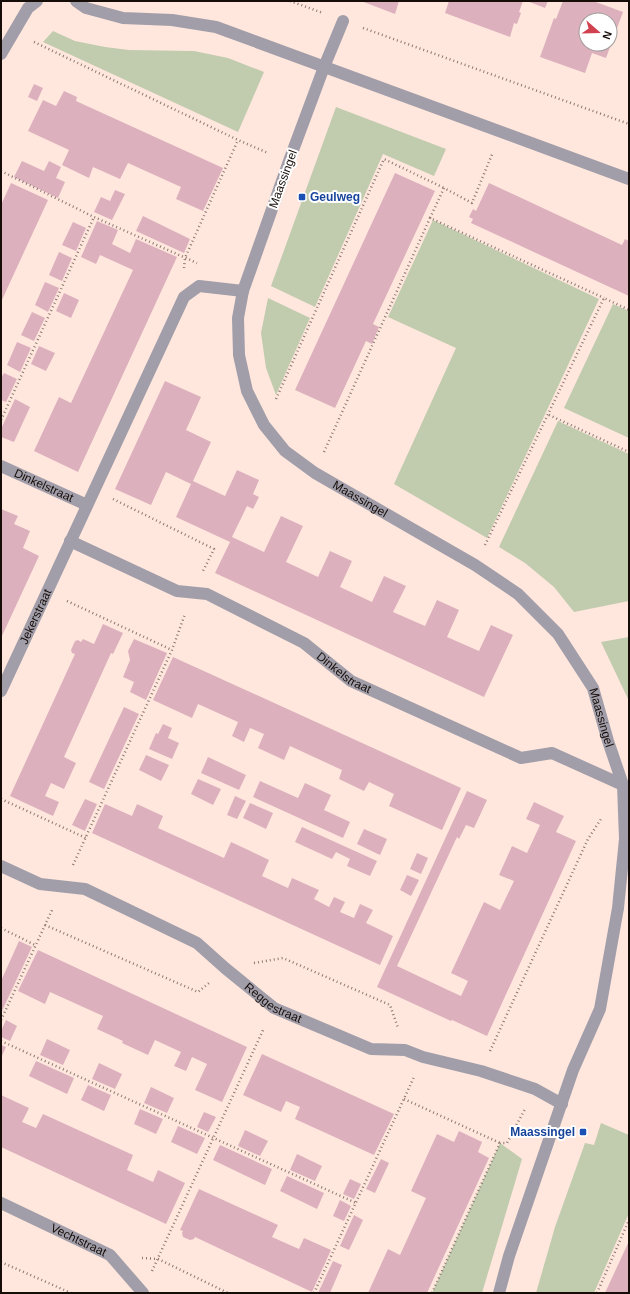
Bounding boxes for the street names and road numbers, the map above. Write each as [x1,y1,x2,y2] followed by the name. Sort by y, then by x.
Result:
[266,148,300,210] street label: Maassingel
[12,466,76,505] street label: Dinkelstraat
[330,478,390,520] street label: Maassingel
[17,586,55,647] street label: Jekerstraat
[314,649,374,696] street label: Dinkelstraat
[586,686,617,749] street label: Maassingel
[242,980,304,1026] street label: Reggestraat
[48,1221,109,1260] street label: Vechtstraat

